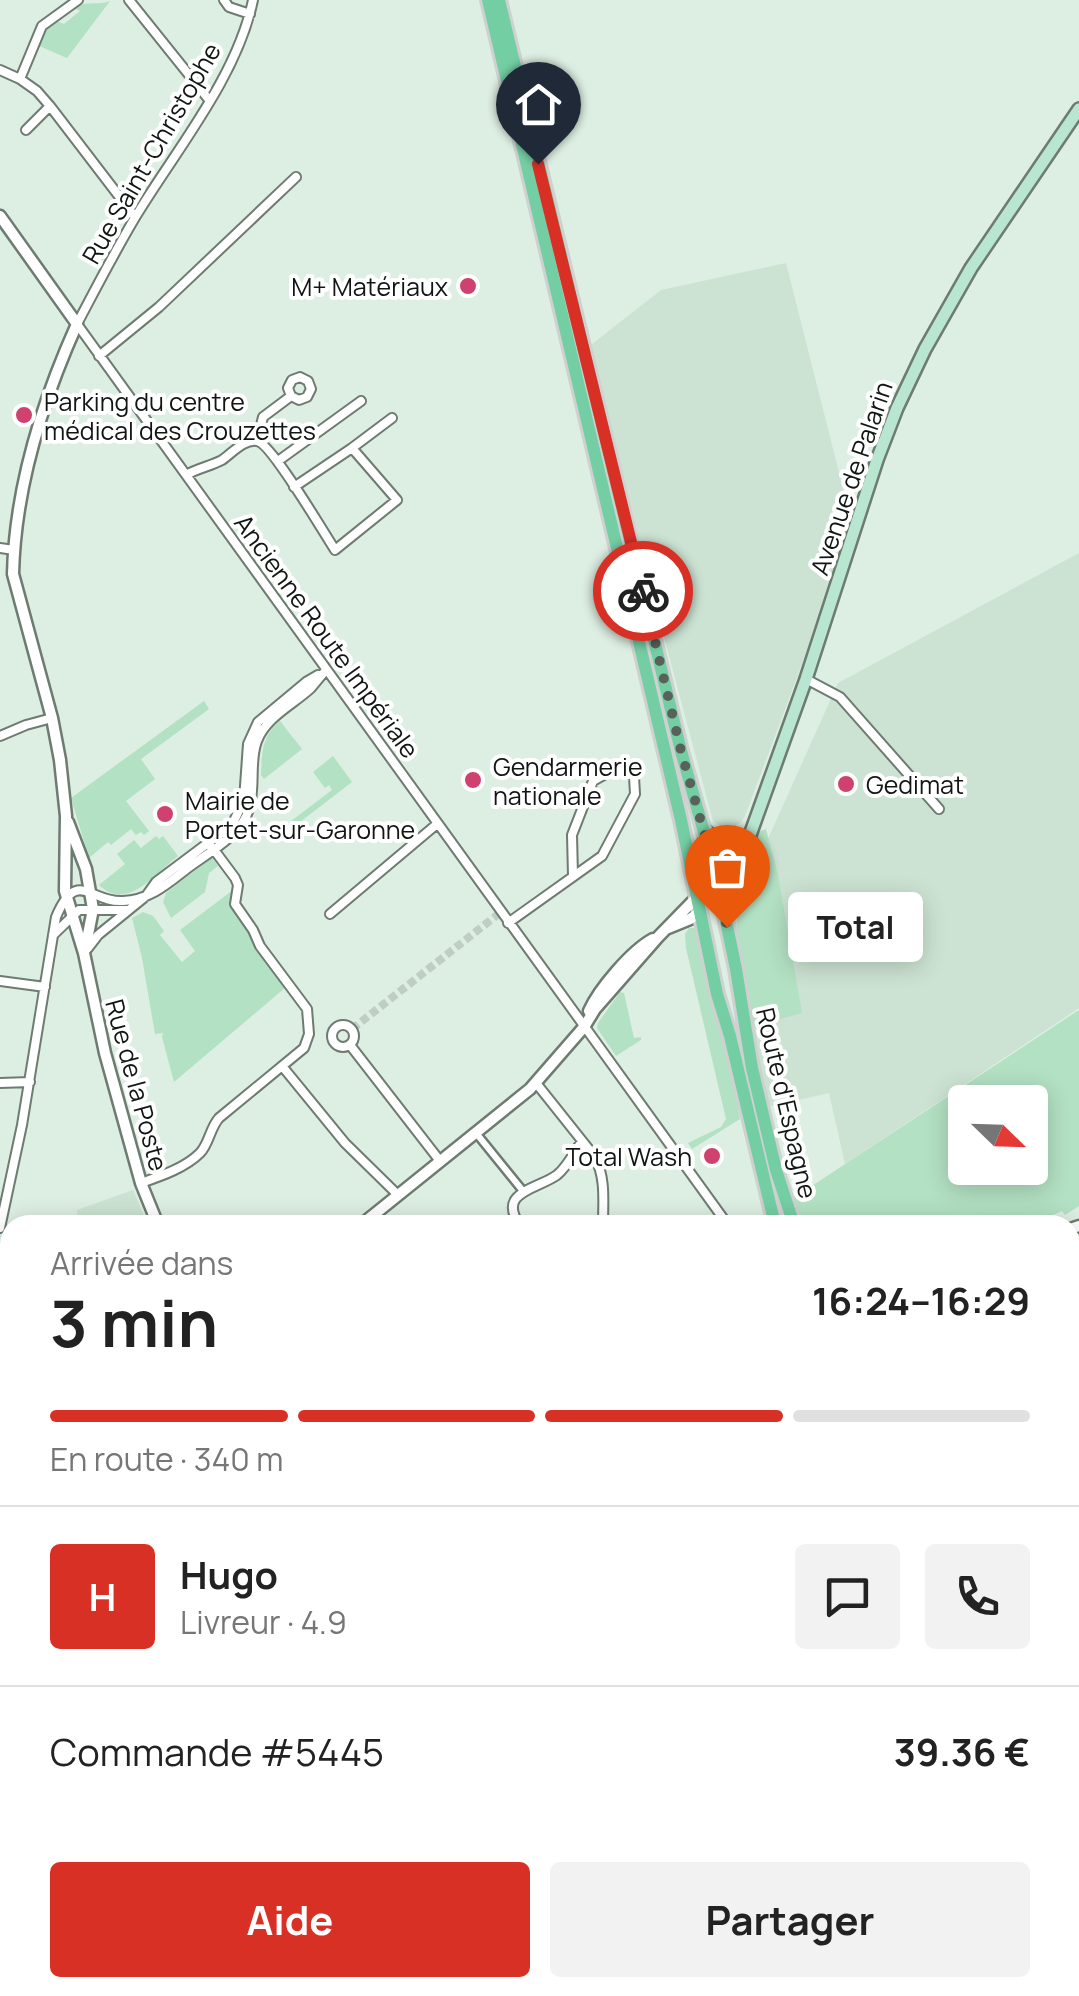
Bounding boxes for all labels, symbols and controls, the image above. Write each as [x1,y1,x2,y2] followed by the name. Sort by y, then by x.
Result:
[73,36,229,270] street label: Rue Saint-Christophe
[496,62,581,165] pin
[511,77,566,132] icon: home
[291,269,448,304] place label: M+ Matériaux
[457,275,479,297] marker: M+ Matériaux
[801,376,901,580] street label: Avenue de Palarin
[44,384,316,448] place label: Parking du centre médical des Crouzettes
[13,404,35,426] marker: Parking du centre médical des Crouzettes
[227,507,427,765] street label: Ancienne Route Impériale
[593,541,693,641] courier
[616,564,671,619] icon: bike
[493,749,643,813] place label: Gendarmerie nationale
[866,767,964,802] place label: Gedimat
[462,769,484,791] marker: Gendarmerie nationale
[835,773,857,795] marker: Gedimat
[185,783,415,847] place label: Mairie de Portet-sur-Garonne
[154,803,176,825] marker: Mairie de Portet-sur-Garonne
[685,825,770,928] pin
[700,840,755,895] icon: bag
[787,892,922,962] callout: Total
[817,905,894,949] text: Total
[97,995,177,1175] street label: Rue de la Poste
[748,1004,826,1202] street label: Route d'Espagne
[948,1085,1048,1185] north arrow
[948,1085,1048,1185] map controls
[565,1139,692,1174] place label: Total Wash
[701,1145,723,1167] marker: Total Wash
[50,1241,233,1285] text: Arrivée dans
[812,1274,1030,1326] text: 16:24–16:29
[50,1278,218,1367] text: 3 min
[50,1437,283,1481] text: En route · 340 m
[795,1544,900,1649] button: chat
[925,1544,1030,1649] button: phone
[180,1548,278,1600] text: Hugo
[89,1570,116,1622] text: H
[180,1600,347,1644] text: Livreur · 4.9
[50,1725,384,1777] text: Commande #5445
[894,1725,1030,1777] text: 39.36 €
[50,1862,530,1977] button: Aide
[550,1862,1030,1977] button: Partager

